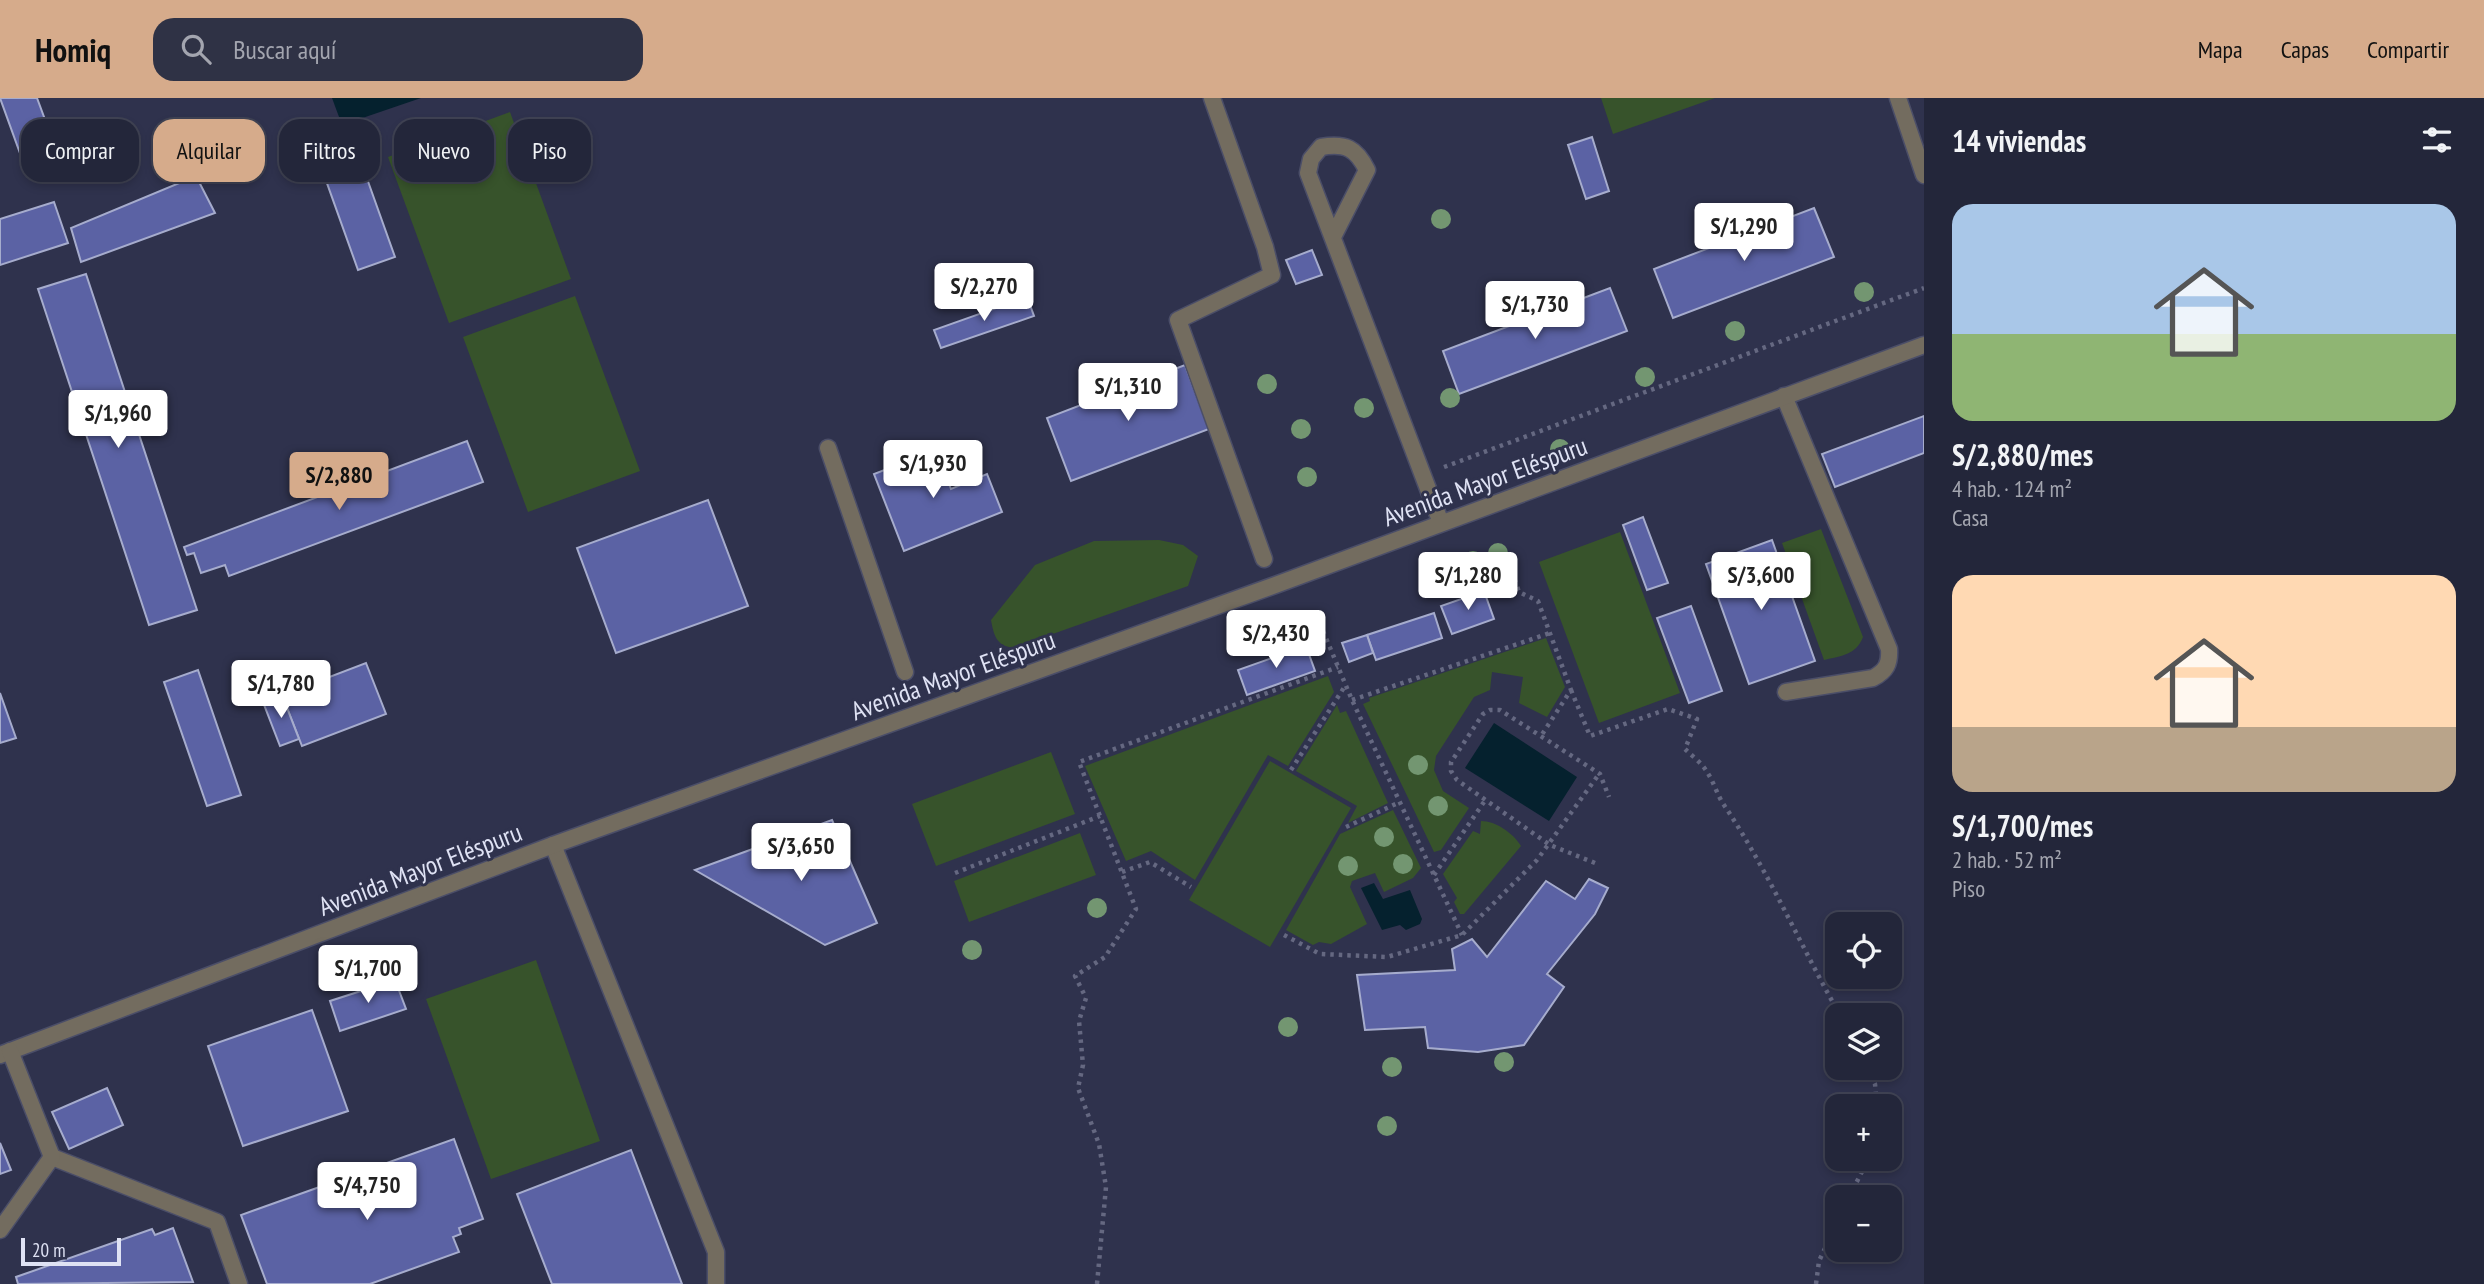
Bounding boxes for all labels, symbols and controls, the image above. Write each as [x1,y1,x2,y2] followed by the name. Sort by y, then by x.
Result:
[153,18,643,81] search box
[35,28,111,71] text: Homiq
[177,30,215,68] icon: search
[233,33,336,66] text: Buscar aquí
[2198,34,2243,65] text: Mapa
[2281,34,2329,65] text: Capas
[2367,34,2449,65] text: Compartir
[21,119,139,182] chip: Comprar
[153,119,265,182] chip: Alquilar
[279,119,380,182] chip: Filtros
[394,119,494,182] chip: Nuevo
[508,119,591,182] chip: Piso
[1952,121,2086,160] text: 14 viviendas
[2418,121,2456,159] icon: filters
[1679,204,1809,263] pin: S/1,290
[1710,211,1778,240] text: S/1,290
[2141,249,2267,375] icon: home
[919,264,1049,323] pin: S/2,270
[950,271,1018,300] text: S/2,270
[1470,282,1600,341] pin: S/1,730
[1501,289,1569,318] text: S/1,730
[1063,364,1193,423] pin: S/1,310
[1094,371,1162,400] text: S/1,310
[53,390,183,450] pin: S/1,960
[84,398,152,427] text: S/1,960
[1378,429,1592,533] street label: Avenida Mayor Eléspuru
[1952,435,2093,474] text: S/2,880/mes
[868,440,998,500] pin: S/1,930
[899,448,967,477] text: S/1,930
[274,452,404,512] pin: S/2,880
[305,460,373,489] text: S/2,880
[1952,474,2072,503] text: 4 hab. · 124 m²
[1952,503,1988,532] text: Casa
[1403,552,1533,612] pin: S/1,280
[1696,552,1826,612] pin: S/3,600
[1434,560,1502,589] text: S/1,280
[1727,560,1795,589] text: S/3,600
[1211,610,1341,670] pin: S/2,430
[1242,618,1310,647] text: S/2,430
[2141,620,2267,746] icon: home
[846,623,1060,727] street label: Avenida Mayor Eléspuru
[216,660,346,720] pin: S/1,780
[247,668,315,697] text: S/1,780
[1952,806,2093,845] text: S/1,700/mes
[314,815,526,923] street label: Avenida Mayor Eléspuru
[736,824,866,883] pin: S/3,650
[767,831,835,860] text: S/3,650
[1952,845,2062,874] text: 2 hab. · 52 m²
[1952,874,1985,903] text: Piso
[1825,912,1902,1262] map controls
[1825,912,1902,989] button: locate
[303,946,433,1005] pin: S/1,700
[334,953,402,982] text: S/1,700
[1825,1003,1902,1080] button: layers
[1825,1094,1902,1171] button: +
[302,1162,432,1222] pin: S/4,750
[333,1170,401,1199] text: S/4,750
[1825,1185,1902,1262] button: −
[21,1235,121,1267] scale bar
[32,1238,66,1262] text: 20 m

